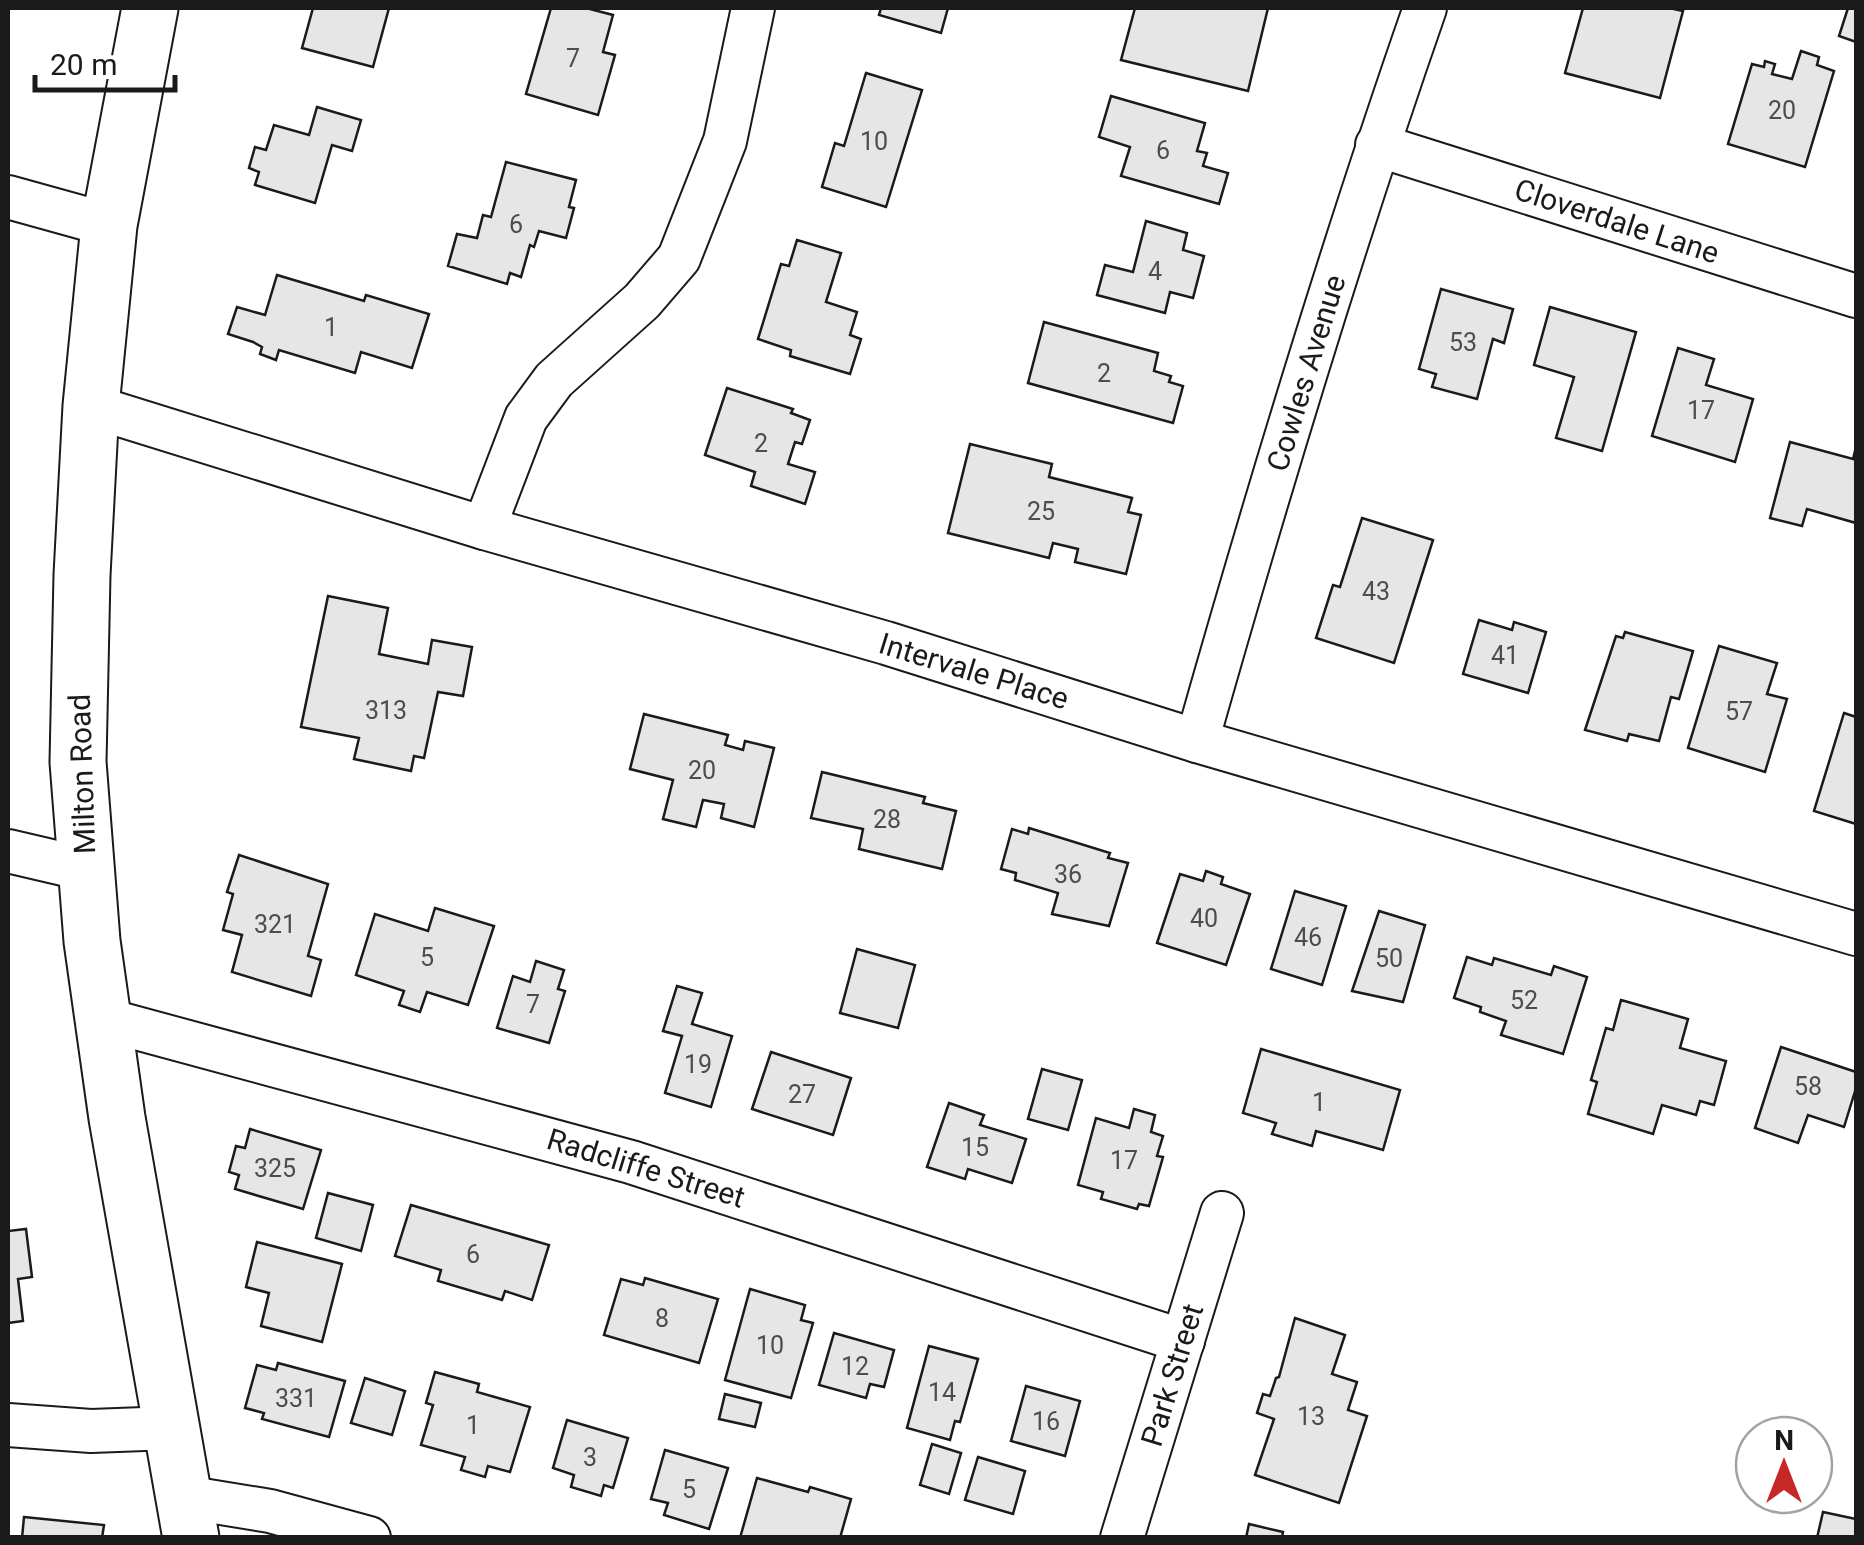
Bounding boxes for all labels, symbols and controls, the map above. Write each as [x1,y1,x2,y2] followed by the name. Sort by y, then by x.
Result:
[35,30,175,92] scale bar
[566,44,580,73] house number: 7
[50,47,117,82] text: 20 m
[1768,96,1796,125] house number: 20
[860,127,888,156] house number: 10
[1156,136,1170,165] house number: 6
[1510,171,1724,271] street label: Cloverdale Lane
[509,210,523,239] house number: 6
[1148,257,1162,286] house number: 4
[1260,271,1352,475] street label: Cowles Avenue
[324,313,338,342] house number: 1
[1449,328,1477,357] house number: 53
[1097,359,1111,388] house number: 2
[1687,396,1715,425] house number: 17
[754,429,768,458] house number: 2
[1027,497,1055,526] house number: 25
[1362,577,1390,606] house number: 43
[875,626,1073,716] street label: Intervale Place
[1491,641,1519,670] house number: 41
[62,693,102,855] street label: Milton Road
[365,696,407,725] house number: 313
[1725,697,1753,726] house number: 57
[688,756,716,785] house number: 20
[873,805,901,834] house number: 28
[1054,860,1082,889] house number: 36
[1190,904,1218,933] house number: 40
[254,910,296,939] house number: 321
[1294,923,1322,952] house number: 46
[420,943,434,972] house number: 5
[1375,944,1403,973] house number: 50
[1510,986,1538,1015] house number: 52
[526,990,540,1019] house number: 7
[684,1050,712,1079] house number: 19
[1794,1072,1822,1101] house number: 58
[788,1080,816,1109] house number: 27
[1312,1088,1326,1117] house number: 1
[543,1121,749,1215] street label: Radcliffe Street
[961,1133,989,1162] house number: 15
[1110,1146,1138,1175] house number: 17
[254,1154,296,1183] house number: 325
[466,1240,480,1269] house number: 6
[1134,1300,1210,1450] street label: Park Street
[655,1304,669,1333] house number: 8
[756,1331,784,1360] house number: 10
[841,1352,869,1381] house number: 12
[928,1378,956,1407] house number: 14
[275,1384,317,1413] house number: 331
[1297,1402,1325,1431] house number: 13
[1032,1407,1060,1436] house number: 16
[466,1411,480,1440] house number: 1
[1734,1415,1834,1515] north arrow
[1774,1424,1794,1457] text: N
[583,1443,597,1472] house number: 3
[682,1475,696,1504] house number: 5

